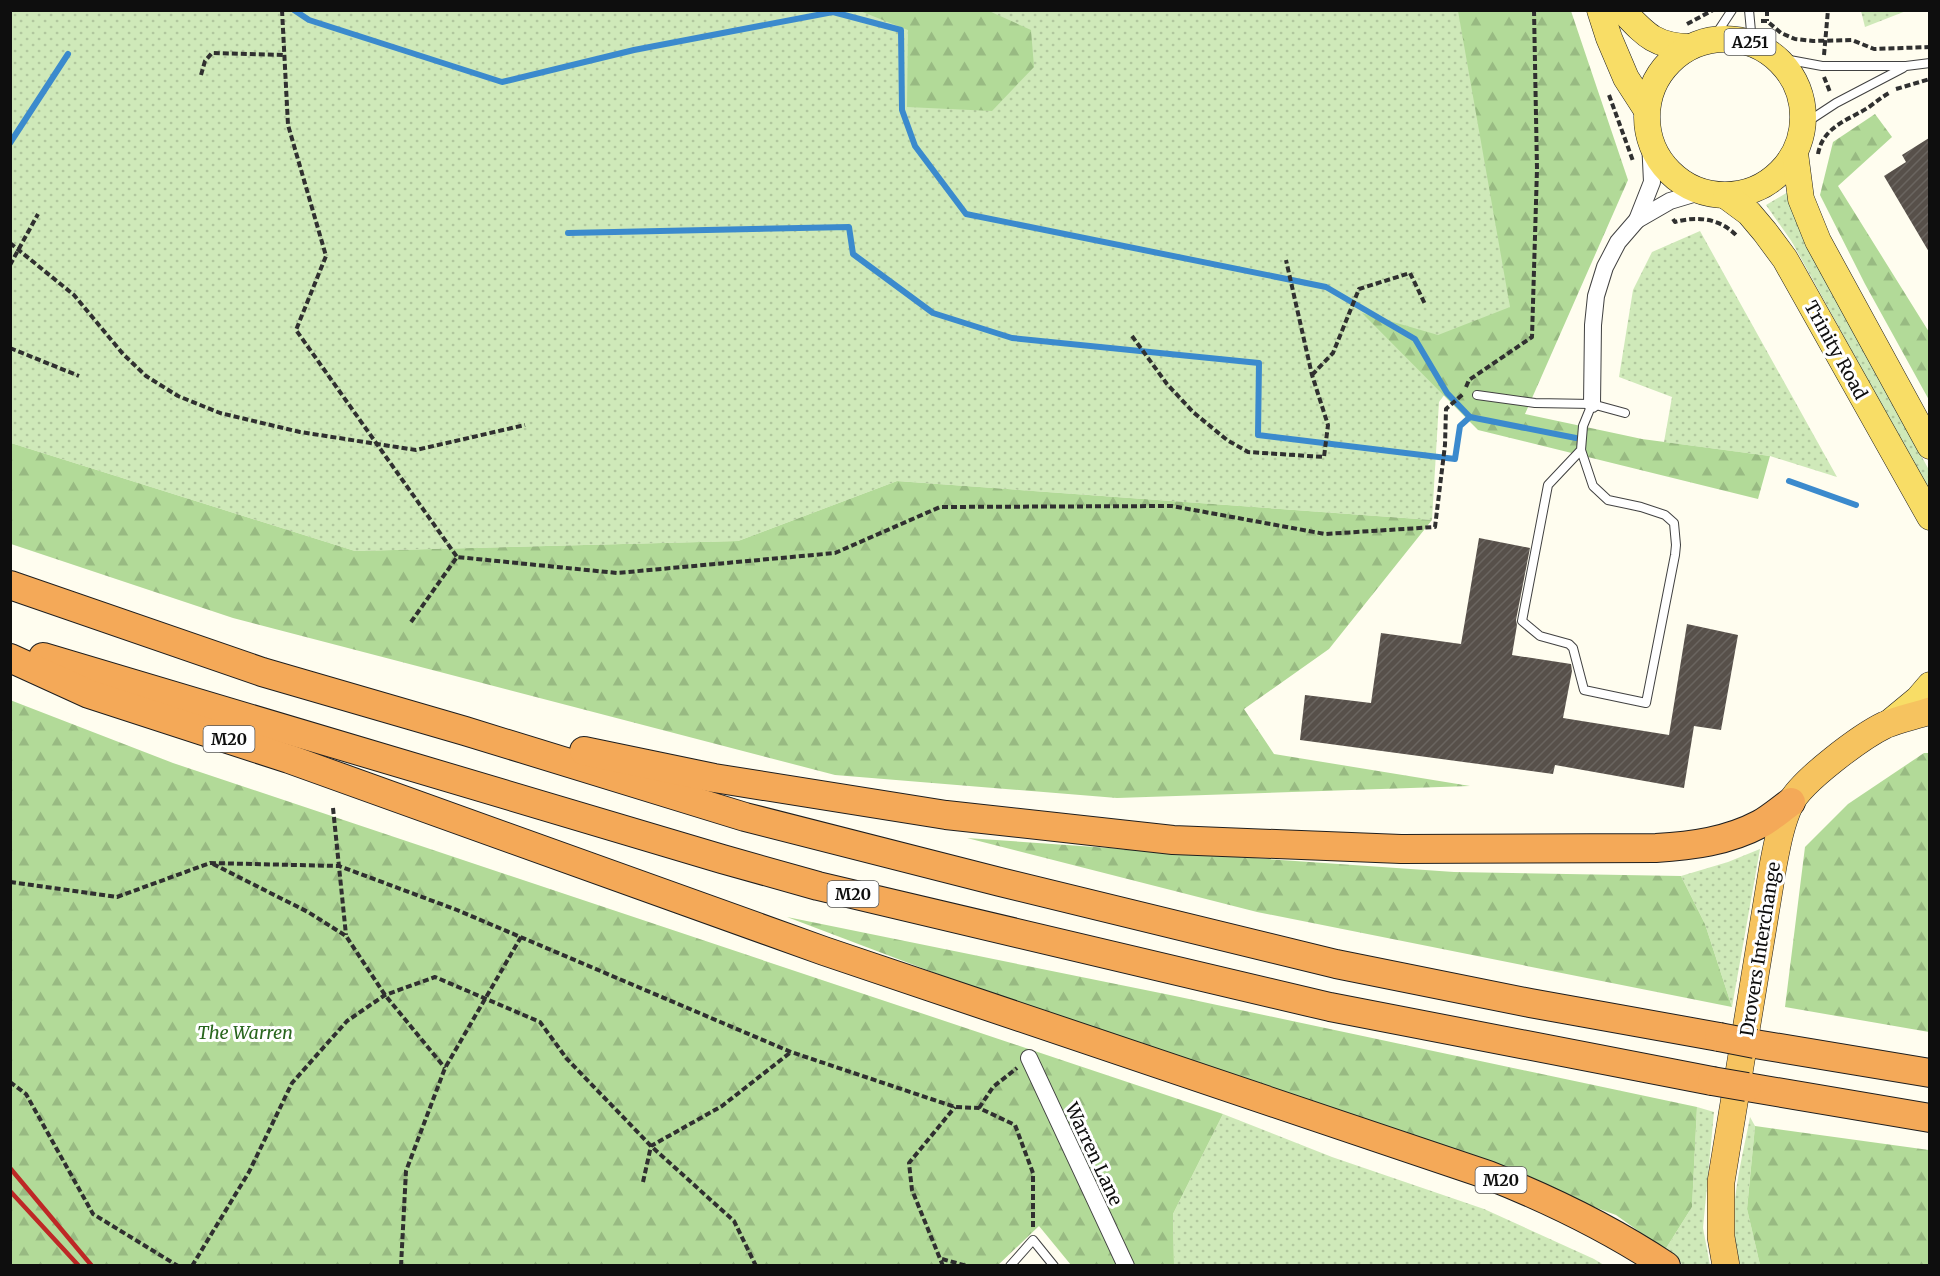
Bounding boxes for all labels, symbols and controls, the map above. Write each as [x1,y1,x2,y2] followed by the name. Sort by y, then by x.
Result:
[1724,29,1776,55] road number: A251
[1799,297,1873,404] street label: Trinity Road
[204,726,254,752] road number: M20
[1735,860,1785,1038] street label: Drovers Interchange
[828,881,878,907] road number: M20
[197,1021,293,1044] park label: The Warren
[1060,1098,1128,1209] street label: Warren Lane
[1476,1167,1526,1193] road number: M20

